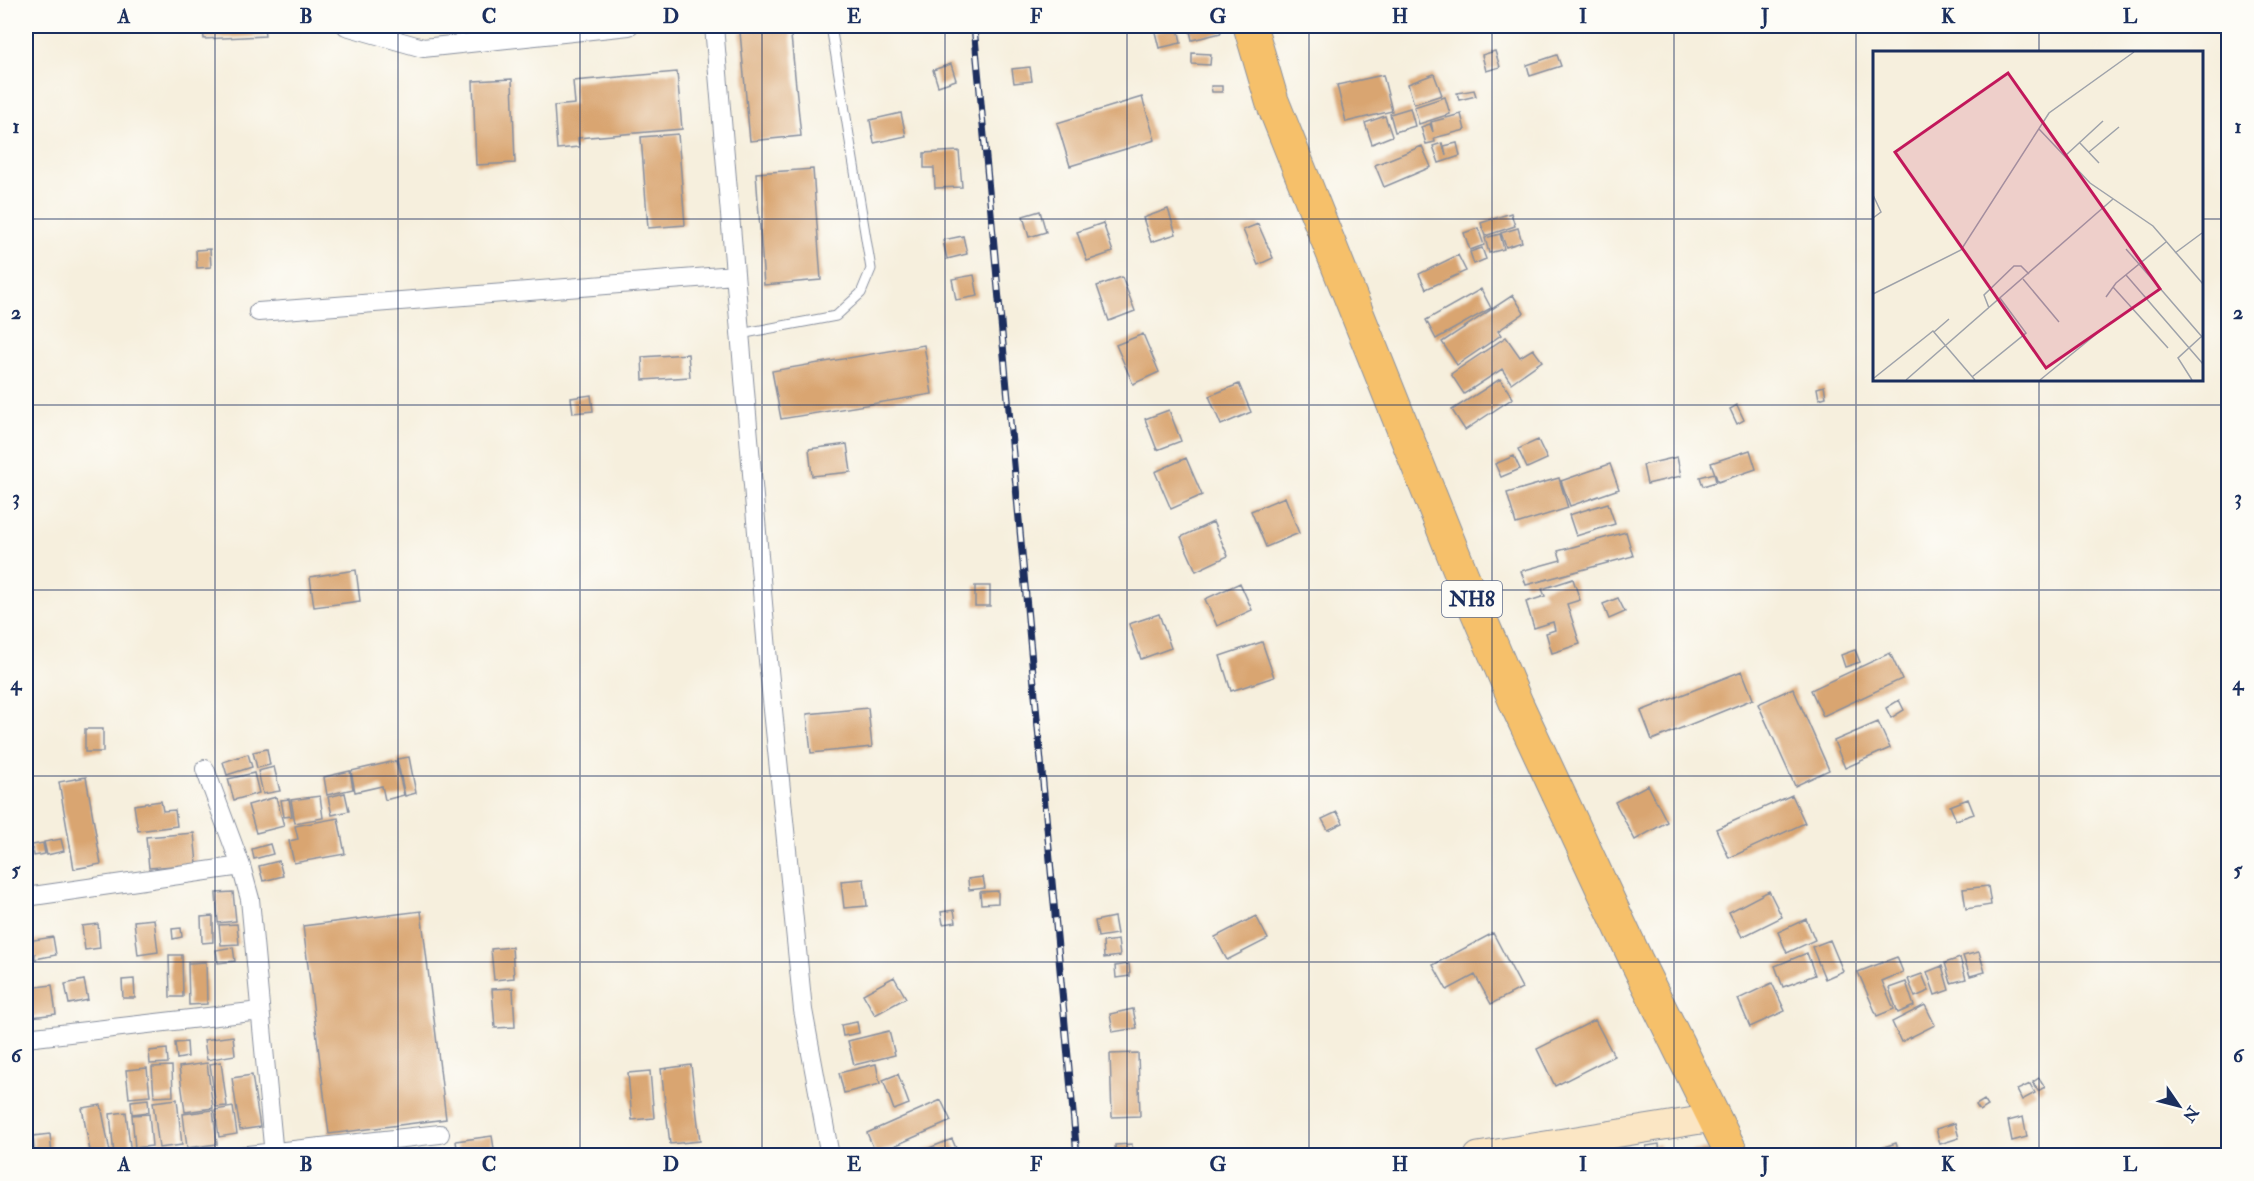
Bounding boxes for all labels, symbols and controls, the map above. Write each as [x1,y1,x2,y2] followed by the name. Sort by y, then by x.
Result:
[117,4,131,29] text: A
[299,4,313,29] text: B
[482,4,496,29] text: C
[663,4,679,29] text: D
[847,4,862,29] text: E
[1030,4,1043,29] text: F
[1210,4,1227,29] text: G
[1392,4,1408,29] text: H
[1579,4,1587,29] text: I
[1760,4,1769,29] text: J
[1941,4,1956,29] text: K
[2123,4,2138,29] text: L
[1873,51,2203,381] inset map
[12,114,20,139] text: 1
[2234,114,2242,139] text: 1
[11,300,21,325] text: 2
[2233,300,2243,325] text: 2
[12,485,20,510] text: 3
[2234,485,2242,510] text: 3
[1442,581,1502,617] road number: NH8
[10,671,23,696] text: 4
[2232,671,2245,696] text: 4
[12,857,22,882] text: 5
[2234,857,2244,882] text: 5
[11,1043,23,1068] text: 6
[2233,1043,2245,1068] text: 6
[2149,1076,2209,1136] north arrow
[2178,1102,2203,1126] text: N
[117,1152,131,1177] text: A
[299,1152,313,1177] text: B
[482,1152,496,1177] text: C
[663,1152,679,1177] text: D
[847,1152,862,1177] text: E
[1030,1152,1043,1177] text: F
[1210,1152,1227,1177] text: G
[1392,1152,1408,1177] text: H
[1579,1152,1587,1177] text: I
[1760,1152,1769,1177] text: J
[1941,1152,1956,1177] text: K
[2123,1152,2138,1177] text: L

